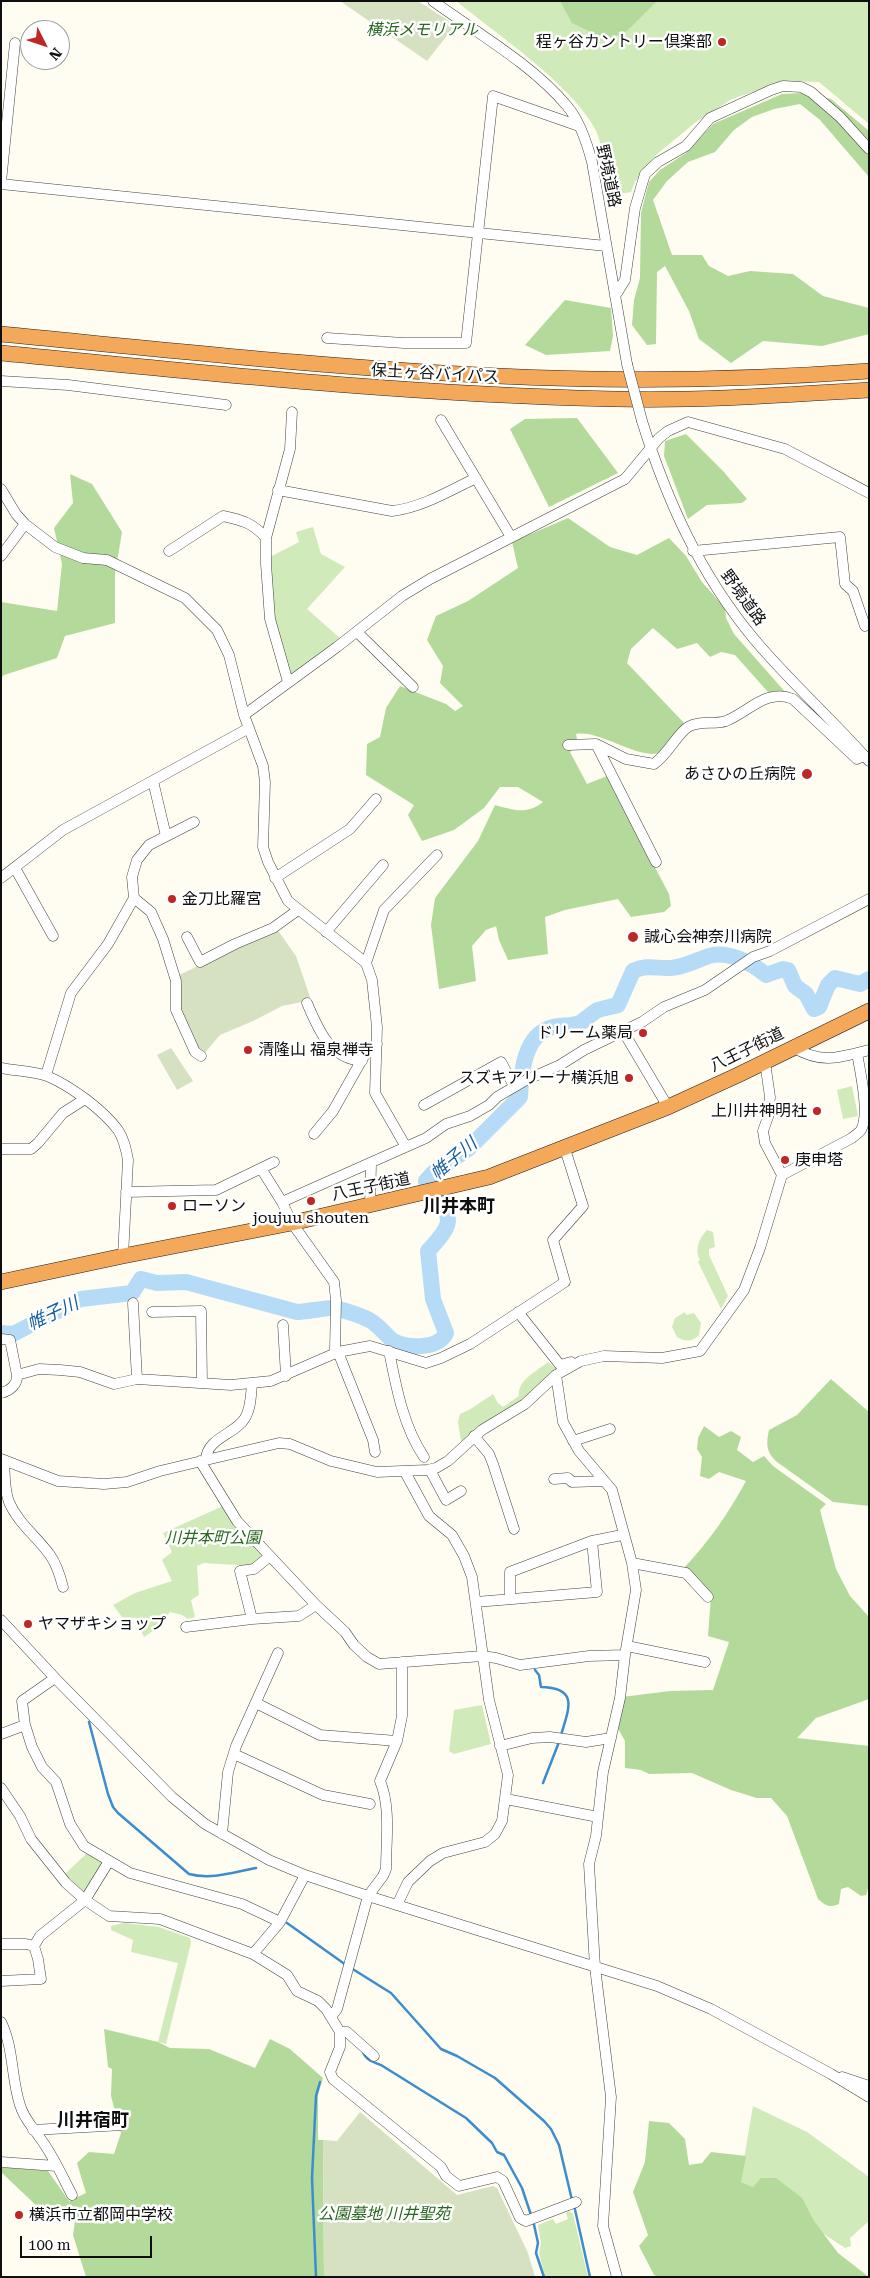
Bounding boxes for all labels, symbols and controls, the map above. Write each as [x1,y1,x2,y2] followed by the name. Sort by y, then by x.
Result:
[20,20,70,70] north arrow
[366,20,478,40] park label: 横浜メモリアル
[536,32,712,52] place label: 程ヶ谷カントリー倶楽部
[716,36,728,48] marker: 程ヶ谷カントリー倶楽部
[46,45,65,64] text: N
[592,143,624,209] street label: 野境道路
[371,361,499,387] street label: 保土ヶ谷バイパス
[716,566,770,630] street label: 野境道路
[684,764,796,784] place label: あさひの丘病院
[800,767,814,781] marker: あさひの丘病院
[182,889,262,909] place label: 金刀比羅宮
[166,893,178,905] marker: 金刀比羅宮
[644,927,772,947] place label: 誠心会神奈川病院
[626,930,640,944] marker: 誠心会神奈川病院
[537,1023,633,1043] place label: ドリーム薬局
[707,1024,787,1076] street label: 八王子街道
[637,1027,649,1039] marker: ドリーム薬局
[258,1040,374,1060] place label: 清隆山 福泉禅寺
[242,1044,254,1056] marker: 清隆山 福泉禅寺
[459,1068,619,1088] place label: スズキアリーナ横浜旭
[623,1072,635,1084] marker: スズキアリーナ横浜旭
[711,1101,807,1121] place label: 上川井神明社
[811,1105,823,1117] marker: 上川井神明社
[426,1133,482,1185] water label: 帷子川
[795,1150,843,1170] place label: 庚申塔
[779,1154,791,1166] marker: 庚申塔
[330,1169,412,1205] street label: 八王子街道
[305,1195,317,1207] marker: joujuu shouten
[182,1196,246,1216] place label: ローソン
[423,1196,495,1218] district label: 川井本町
[166,1200,178,1212] marker: ローソン
[253,1208,369,1228] place label: joujuu shouten
[24,1293,82,1335] water label: 帷子川
[165,1528,261,1548] park label: 川井本町公園
[38,1614,166,1634] place label: ヤマザキショップ
[22,1618,34,1630] marker: ヤマザキショップ
[57,2110,129,2132] district label: 川井宿町
[318,2204,450,2224] park label: 公園墓地 川井聖苑
[29,2205,173,2225] place label: 横浜市立都岡中学校
[13,2209,25,2221] marker: 横浜市立都岡中学校
[22,2226,155,2258] scale bar
[28,2236,71,2254] text: 100 m

